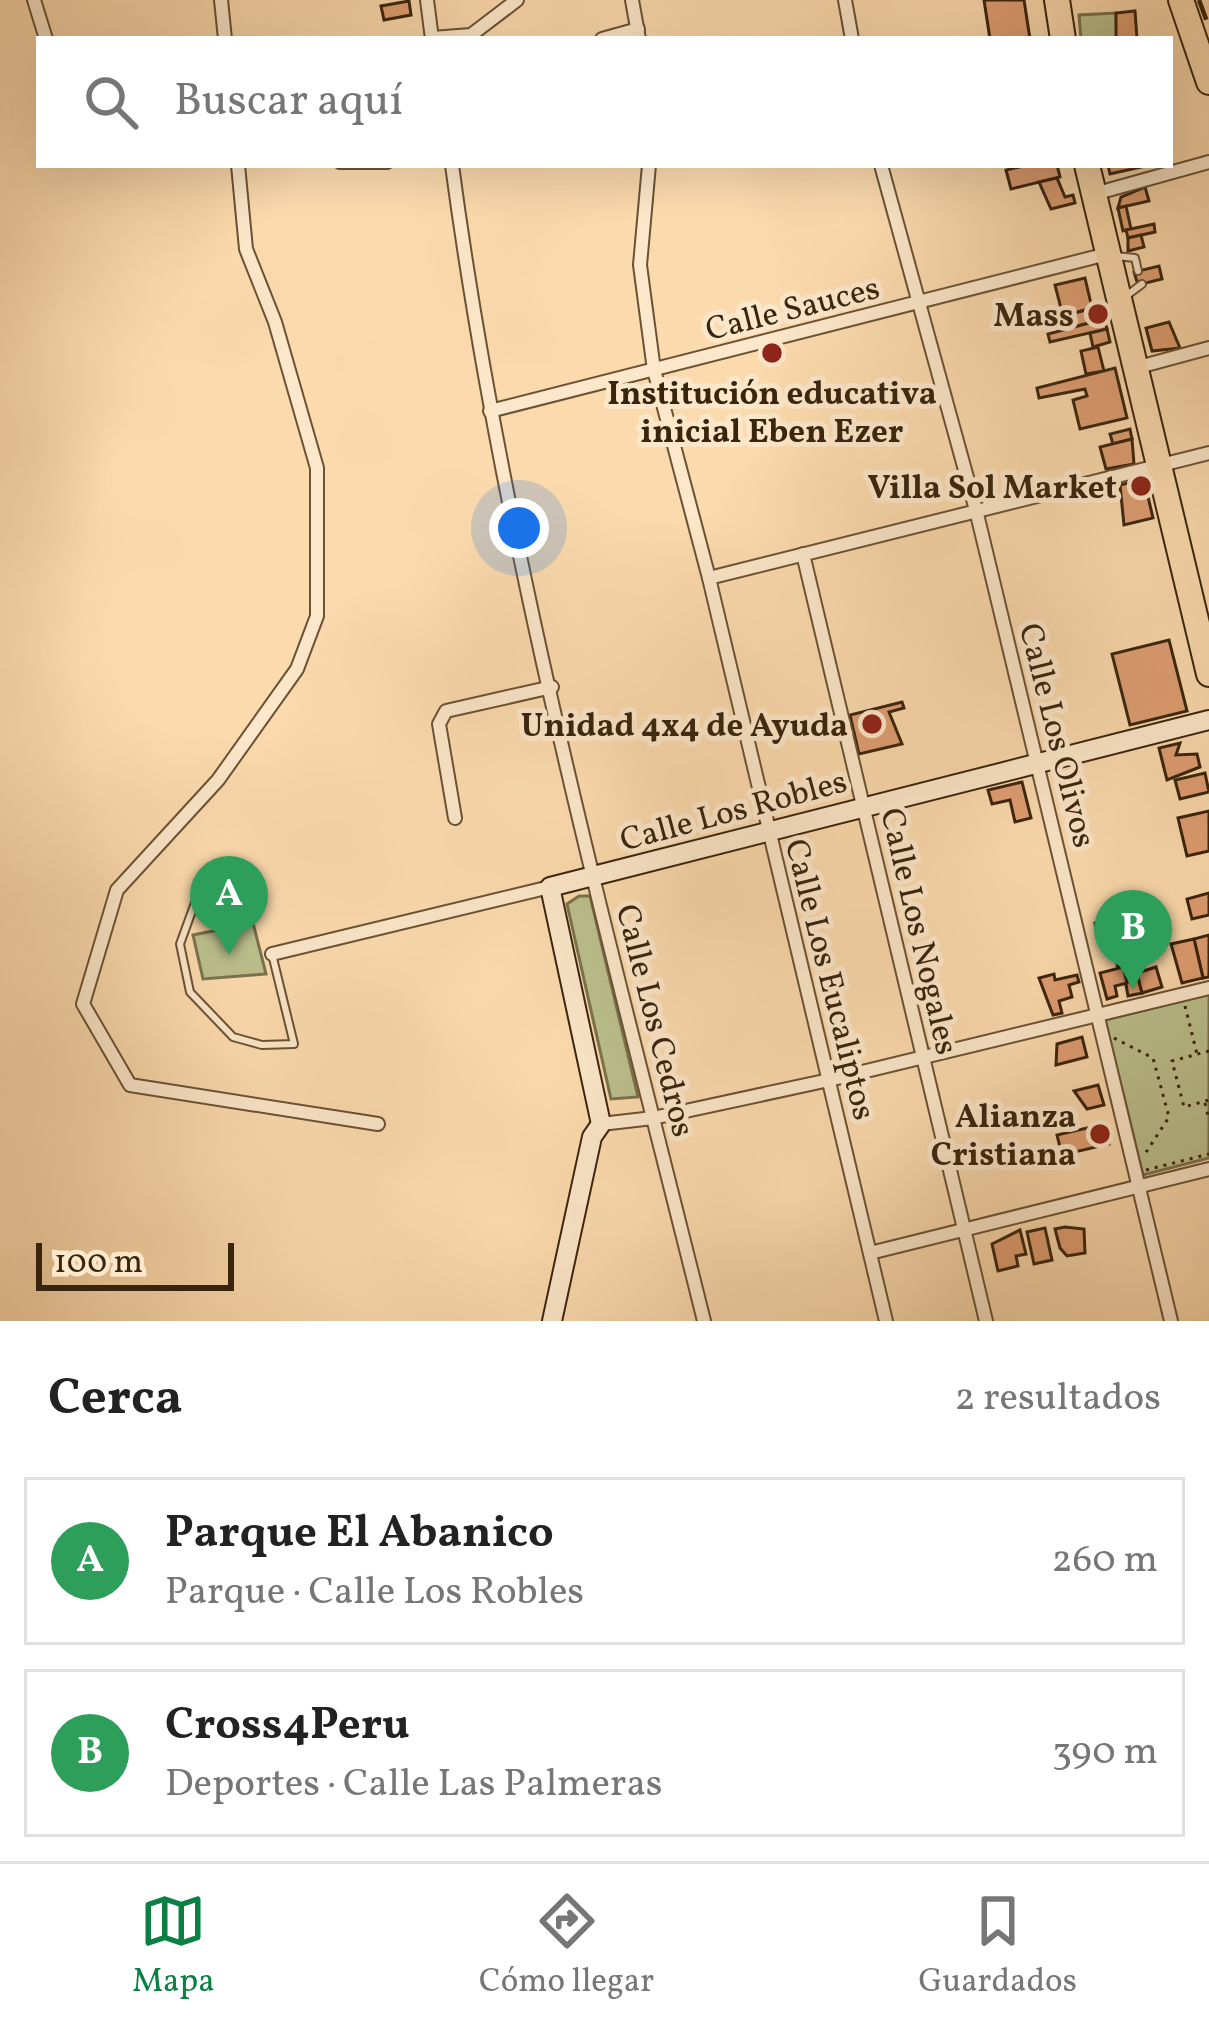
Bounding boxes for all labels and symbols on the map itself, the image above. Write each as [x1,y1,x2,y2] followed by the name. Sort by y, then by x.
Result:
[701,267,885,355] street label: Calle Sauces
[994,295,1074,341] place label: Mass
[1085,301,1111,327] marker: Mass
[759,340,785,366] marker: Institución educativa inicial Eben Ezer
[607,373,937,457] place label: Institución educativa inicial Eben Ezer
[867,467,1117,513] place label: Villa Sol Market
[1128,473,1154,499] marker: Villa Sol Market
[489,498,549,558] your location
[1005,619,1105,853] street label: Calle Los Olivos
[521,705,848,751] place label: Unidad 4x4 de Ayuda
[859,711,885,737] marker: Unidad 4x4 de Ayuda
[615,760,853,865] street label: Calle Los Robles
[866,804,968,1060] street label: Calle Los Nogales
[771,835,885,1125] street label: Calle Los Eucaliptos
[190,856,268,955] pin: A
[1094,890,1172,989] pin: B
[602,900,704,1142] street label: Calle Los Cedros
[931,1096,1076,1180] place label: Alianza Cristiana
[1087,1121,1113,1147] marker: Alianza Cristiana
[36,1237,234,1290] scale bar

